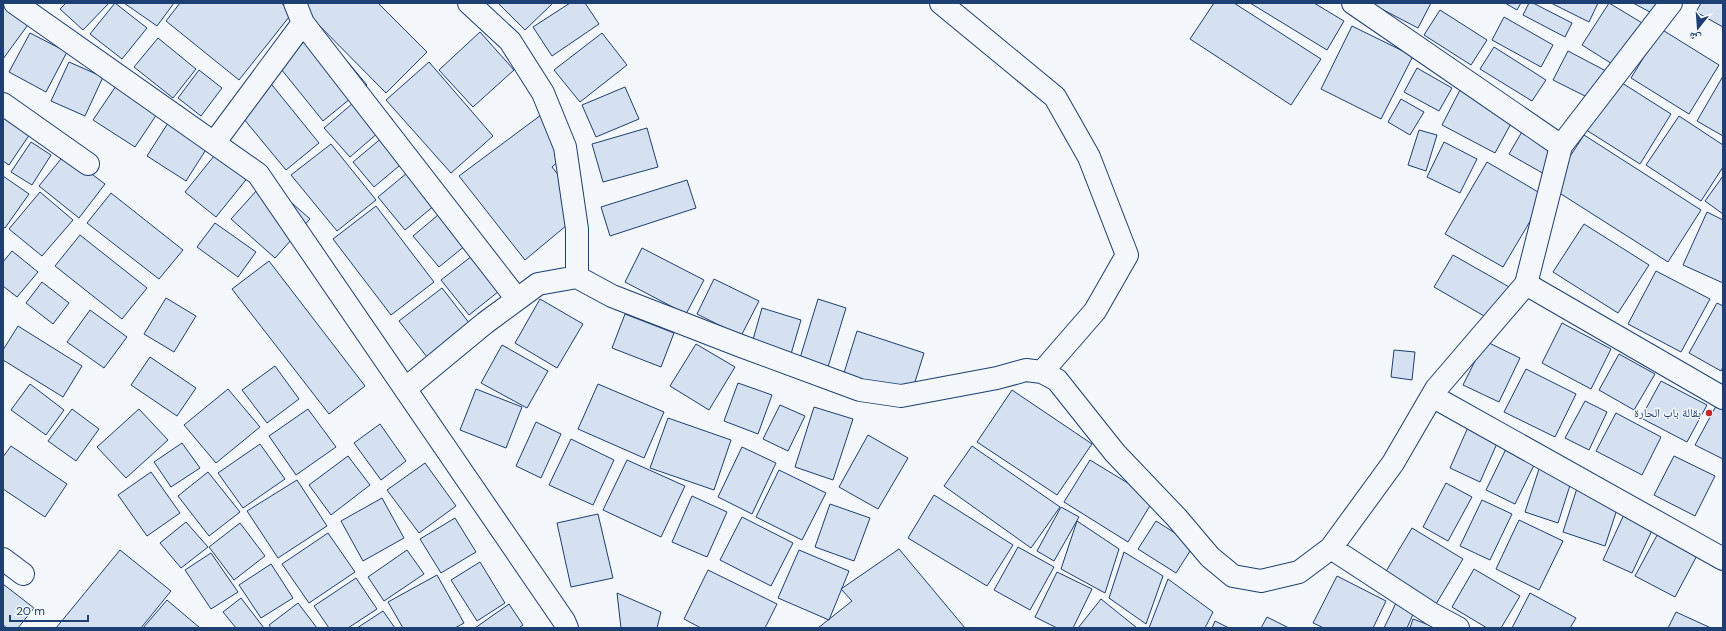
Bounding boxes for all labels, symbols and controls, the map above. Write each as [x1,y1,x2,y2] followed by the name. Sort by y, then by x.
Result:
[1678,8,1718,48] north arrow
[1687,28,1703,46] text: ش
[1634,405,1701,421] place label: بقالة باب الحارة
[1704,408,1714,418] marker: بقالة باب الحارة
[10,597,88,623] scale bar
[16,603,45,619] text: 20 m

